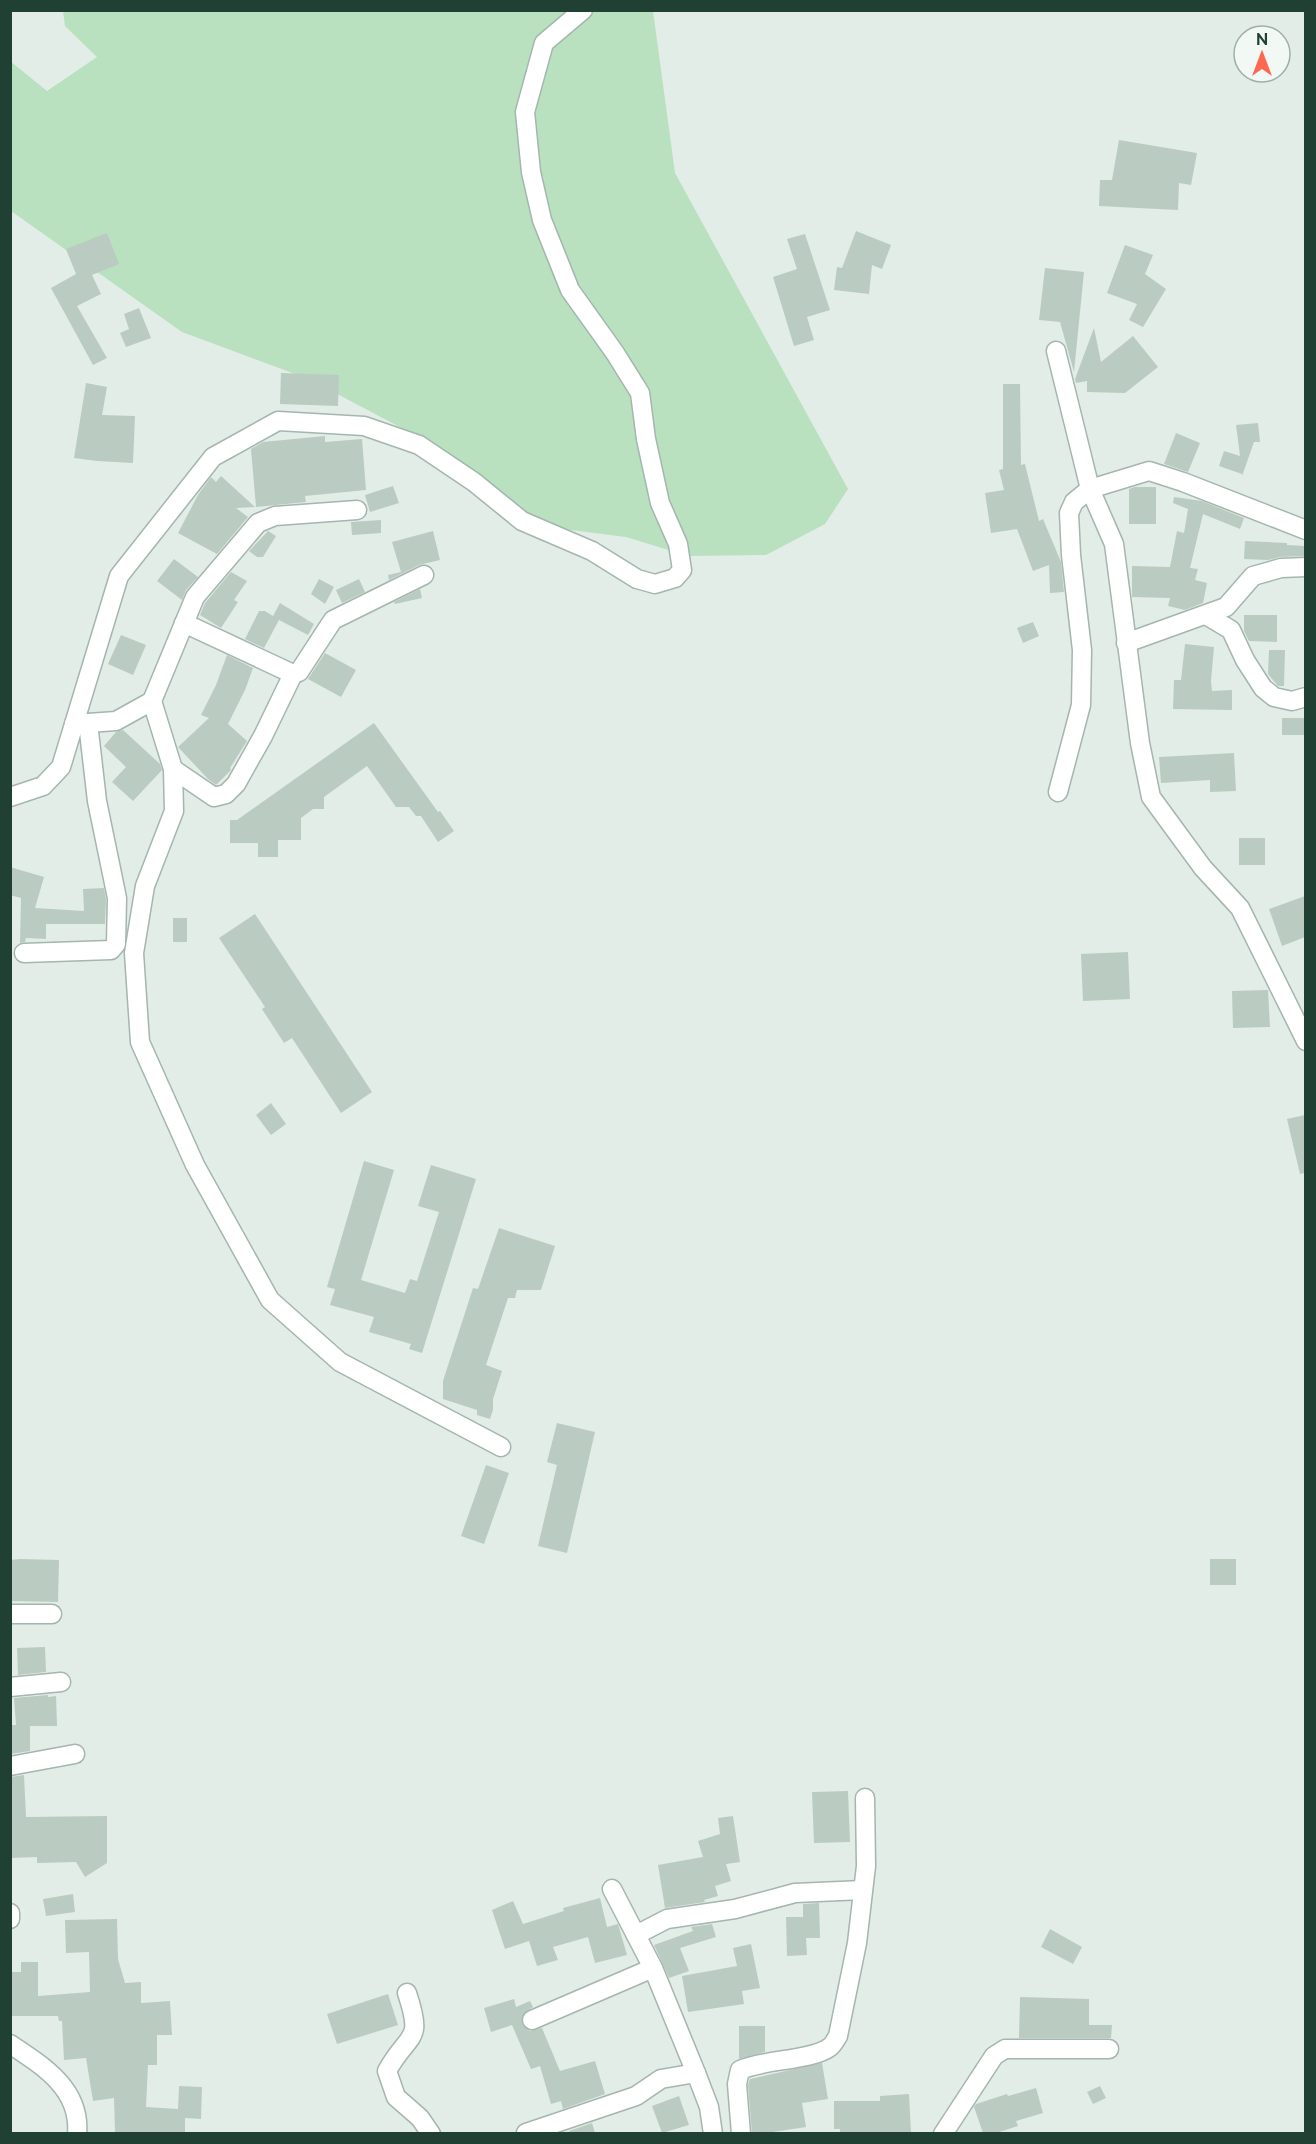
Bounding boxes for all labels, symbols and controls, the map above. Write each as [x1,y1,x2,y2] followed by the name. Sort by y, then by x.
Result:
[1232,24,1292,84] north arrow
[1256,30,1268,49] text: N

